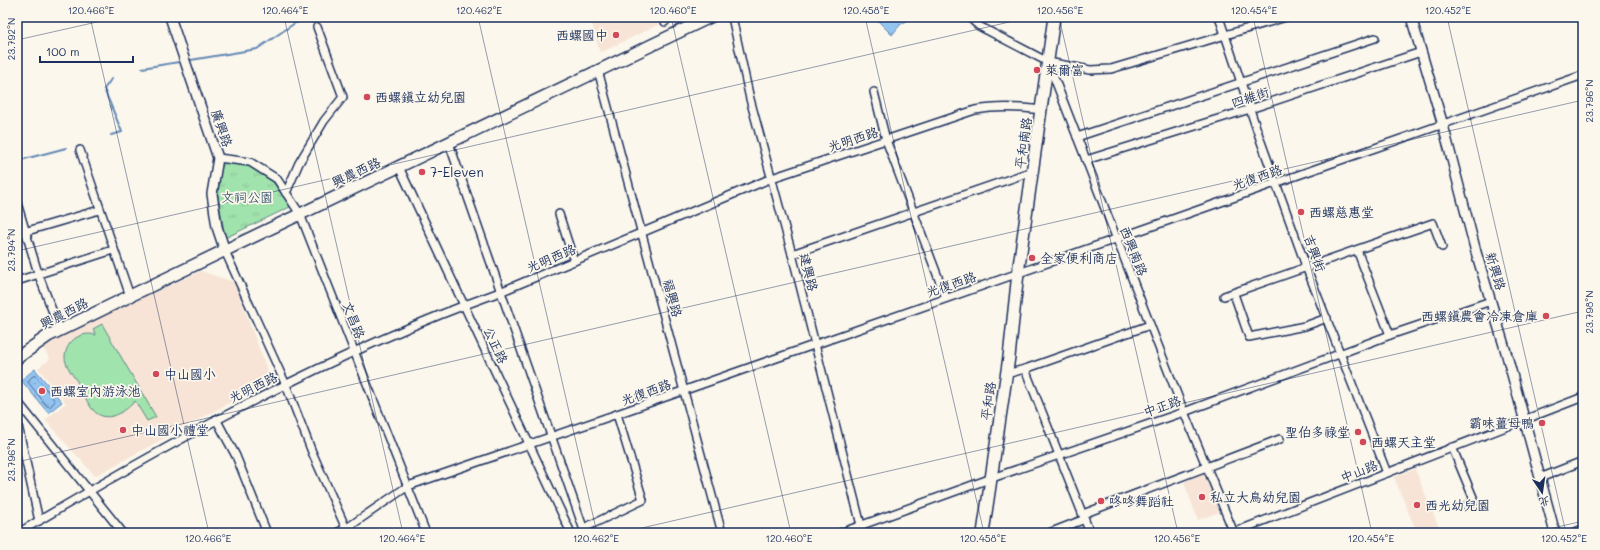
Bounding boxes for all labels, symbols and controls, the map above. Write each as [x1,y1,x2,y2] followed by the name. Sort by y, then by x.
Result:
[68,3,115,17] text: 120.466°E
[262,3,309,17] text: 120.464°E
[456,3,502,17] text: 120.462°E
[650,3,697,17] text: 120.460°E
[843,3,890,17] text: 120.458°E
[1037,3,1084,17] text: 120.456°E
[1231,3,1277,17] text: 120.454°E
[1425,3,1471,17] text: 120.452°E
[4,18,18,60] text: 23.792°N
[556,26,608,43] place label: 西螺國中
[611,30,621,40] marker: 西螺國中
[40,38,133,64] scale bar
[46,43,80,59] text: 100 m
[1045,61,1084,78] place label: 萊爾富
[1032,65,1042,75] marker: 萊爾富
[1582,79,1596,123] text: 23.796°N
[1229,82,1271,111] street label: 四維街
[375,88,466,105] place label: 西螺鎮立幼兒園
[362,92,372,102] marker: 西螺鎮立幼兒園
[208,107,237,149] street label: 廣興路
[1010,116,1035,170] street label: 平和南路
[825,122,880,155] street label: 光明西路
[329,153,383,190] street label: 興農西路
[1229,160,1284,193] street label: 光復西路
[430,163,484,180] place label: 7-Eleven
[417,167,427,177] marker: 7-Eleven
[221,188,273,205] park label: 文祠公園
[1309,203,1374,220] place label: 西螺慈惠堂
[1296,207,1306,217] marker: 西螺慈惠堂
[1117,224,1152,278] street label: 西興南路
[4,229,18,271] text: 23.794°N
[1301,232,1330,274] street label: 吉興街
[524,240,578,276] street label: 光明西路
[1040,249,1118,266] place label: 全家便利商店
[1483,250,1510,292] street label: 新興路
[797,251,822,293] street label: 建興路
[1027,253,1037,263] marker: 全家便利商店
[923,267,978,300] street label: 光復西路
[660,277,687,319] street label: 福興路
[1582,290,1596,334] text: 23.798°N
[37,293,91,332] street label: 興農西路
[340,299,369,341] street label: 文昌路
[1421,307,1538,324] place label: 西螺鎮農會冷凍倉庫
[1541,311,1551,321] marker: 西螺鎮農會冷凍倉庫
[481,324,512,366] street label: 公正路
[164,365,216,382] place label: 中山國小
[226,368,280,406] street label: 光明西路
[151,369,161,379] marker: 中山國小
[618,375,673,408] street label: 光復西路
[976,380,999,421] street label: 平和路
[50,382,141,399] place label: 西螺室內游泳池
[37,386,47,396] marker: 西螺室內游泳池
[1141,391,1183,420] street label: 中正路
[1469,414,1534,431] place label: 霸味薑母鴨
[1537,418,1547,428] marker: 霸味薑母鴨
[131,421,209,438] place label: 中山國小禮堂
[1285,423,1350,440] place label: 聖伯多祿堂
[118,425,128,435] marker: 中山國小禮堂
[1353,427,1363,437] marker: 聖伯多祿堂
[1371,433,1436,450] place label: 西螺天主堂
[1358,437,1368,447] marker: 西螺天主堂
[4,438,18,482] text: 23.796°N
[1338,456,1380,485] street label: 中山路
[1522,472,1562,512] north arrow
[1210,488,1301,505] place label: 私立大鳥幼兒園
[1109,492,1174,509] place label: 咚咚舞蹈社
[1197,492,1207,502] marker: 私立大鳥幼兒園
[1537,494,1551,511] text: 北
[1096,496,1106,506] marker: 咚咚舞蹈社
[1425,496,1490,513] place label: 西光幼兒園
[1412,500,1422,510] marker: 西光幼兒園
[185,531,232,545] text: 120.466°E
[379,531,426,545] text: 120.464°E
[573,531,619,545] text: 120.462°E
[766,531,813,545] text: 120.460°E
[960,531,1007,545] text: 120.458°E
[1154,531,1201,545] text: 120.456°E
[1348,531,1394,545] text: 120.454°E
[1541,531,1587,545] text: 120.452°E

